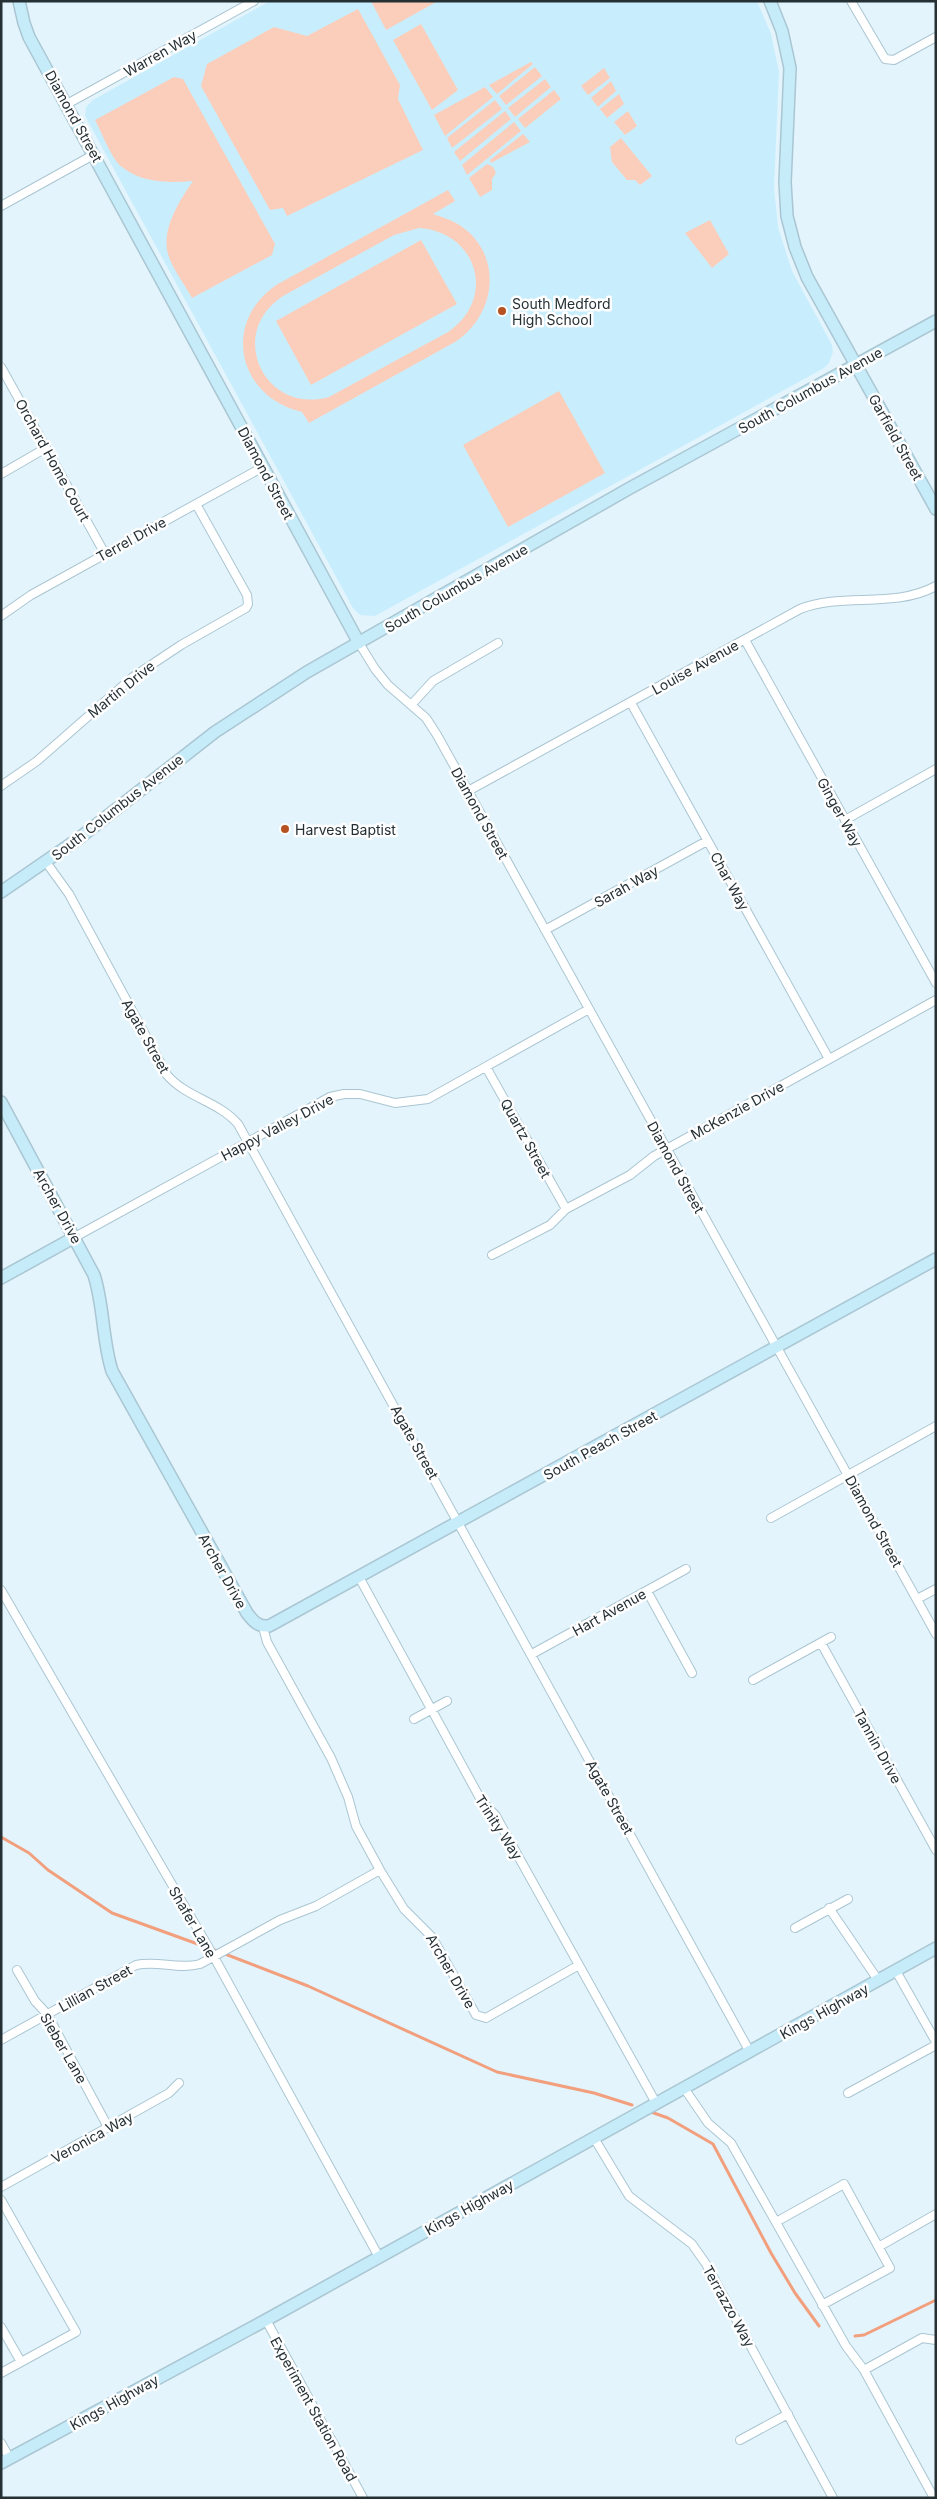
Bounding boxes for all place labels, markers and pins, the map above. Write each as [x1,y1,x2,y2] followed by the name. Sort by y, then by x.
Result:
[512,295,611,328] place label: South Medford High School
[496,305,508,317] marker: South Medford High School
[295,821,396,838] place label: Harvest Baptist
[279,823,291,835] marker: Harvest Baptist

